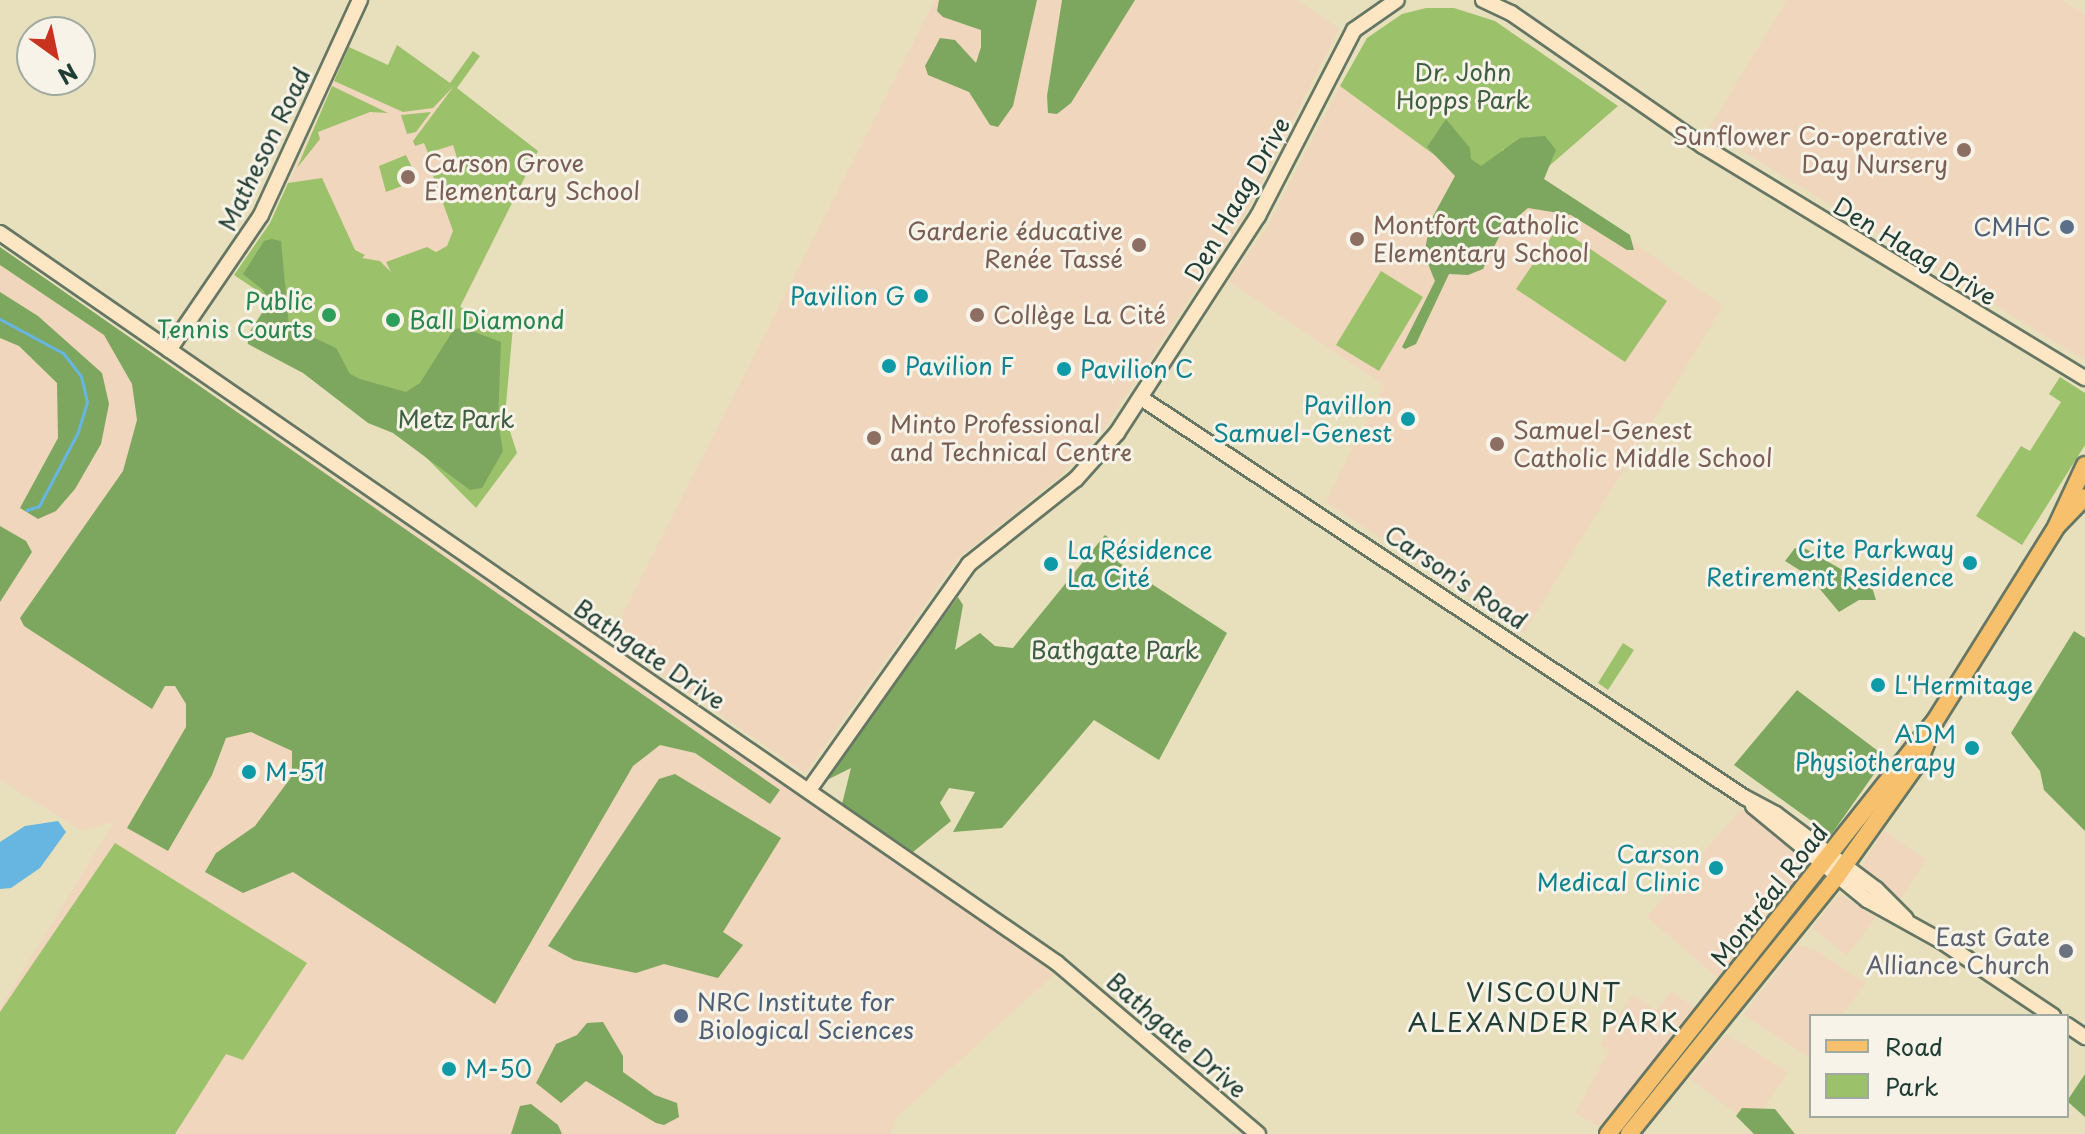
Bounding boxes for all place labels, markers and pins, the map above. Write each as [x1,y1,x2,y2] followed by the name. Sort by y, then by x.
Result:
[1675,122,1948,178] place label: Sunflower Co-operative Day Nursery
[1955,141,1973,159] marker: Sunflower Co-operative Day Nursery
[424,149,640,205] place label: Carson Grove Elementary School
[399,168,417,186] marker: Carson Grove Elementary School
[1373,211,1589,267] place label: Montfort Catholic Elementary School
[1973,213,2051,241] place label: CMHC
[905,217,1123,273] place label: Garderie éducative Renée Tassé
[2058,218,2076,236] marker: CMHC
[1348,230,1366,248] marker: Montfort Catholic Elementary School
[1130,236,1148,254] marker: Garderie éducative Renée Tassé
[790,282,905,310] place label: Pavilion G
[156,287,313,343] place label: Public Tennis Courts
[912,287,930,305] marker: Pavilion G
[993,301,1167,329] place label: Collège La Cité
[320,306,338,324] marker: Public Tennis Courts
[409,306,565,334] place label: Ball Diamond
[968,306,986,324] marker: Collège La Cité
[384,311,402,329] marker: Ball Diamond
[905,352,1014,380] place label: Pavilion F
[1080,355,1194,383] place label: Pavilion C
[880,357,898,375] marker: Pavilion F
[1055,360,1073,378] marker: Pavilion C
[1213,391,1392,447] place label: Pavillon Samuel-Genest
[890,410,1135,466] place label: Minto Professional and Technical Centre
[1399,410,1417,428] marker: Pavillon Samuel-Genest
[1513,416,1776,472] place label: Samuel-Genest Catholic Middle School
[865,429,883,447] marker: Minto Professional and Technical Centre
[1488,435,1506,453] marker: Samuel-Genest Catholic Middle School
[1706,535,1954,591] place label: Cite Parkway Retirement Residence
[1067,536,1215,592] place label: La Résidence La Cité
[1961,554,1979,572] marker: Cite Parkway Retirement Residence
[1042,555,1060,573] marker: La Résidence La Cité
[1894,671,2033,699] place label: L'Hermitage
[1869,676,1887,694] marker: L'Hermitage
[1795,720,1956,776] place label: ADM Physiotherapy
[1963,739,1981,757] marker: ADM Physiotherapy
[265,758,325,786] place label: M-51
[240,763,258,781] marker: M-51
[1538,840,1700,896] place label: Carson Medical Clinic
[1707,859,1725,877] marker: Carson Medical Clinic
[1867,923,2050,979] place label: East Gate Alliance Church
[2057,942,2075,960] marker: East Gate Alliance Church
[697,988,916,1044] place label: NRC Institute for Biological Sciences
[672,1007,690,1025] marker: NRC Institute for Biological Sciences
[465,1055,532,1083] place label: M-50
[440,1060,458,1078] marker: M-50

